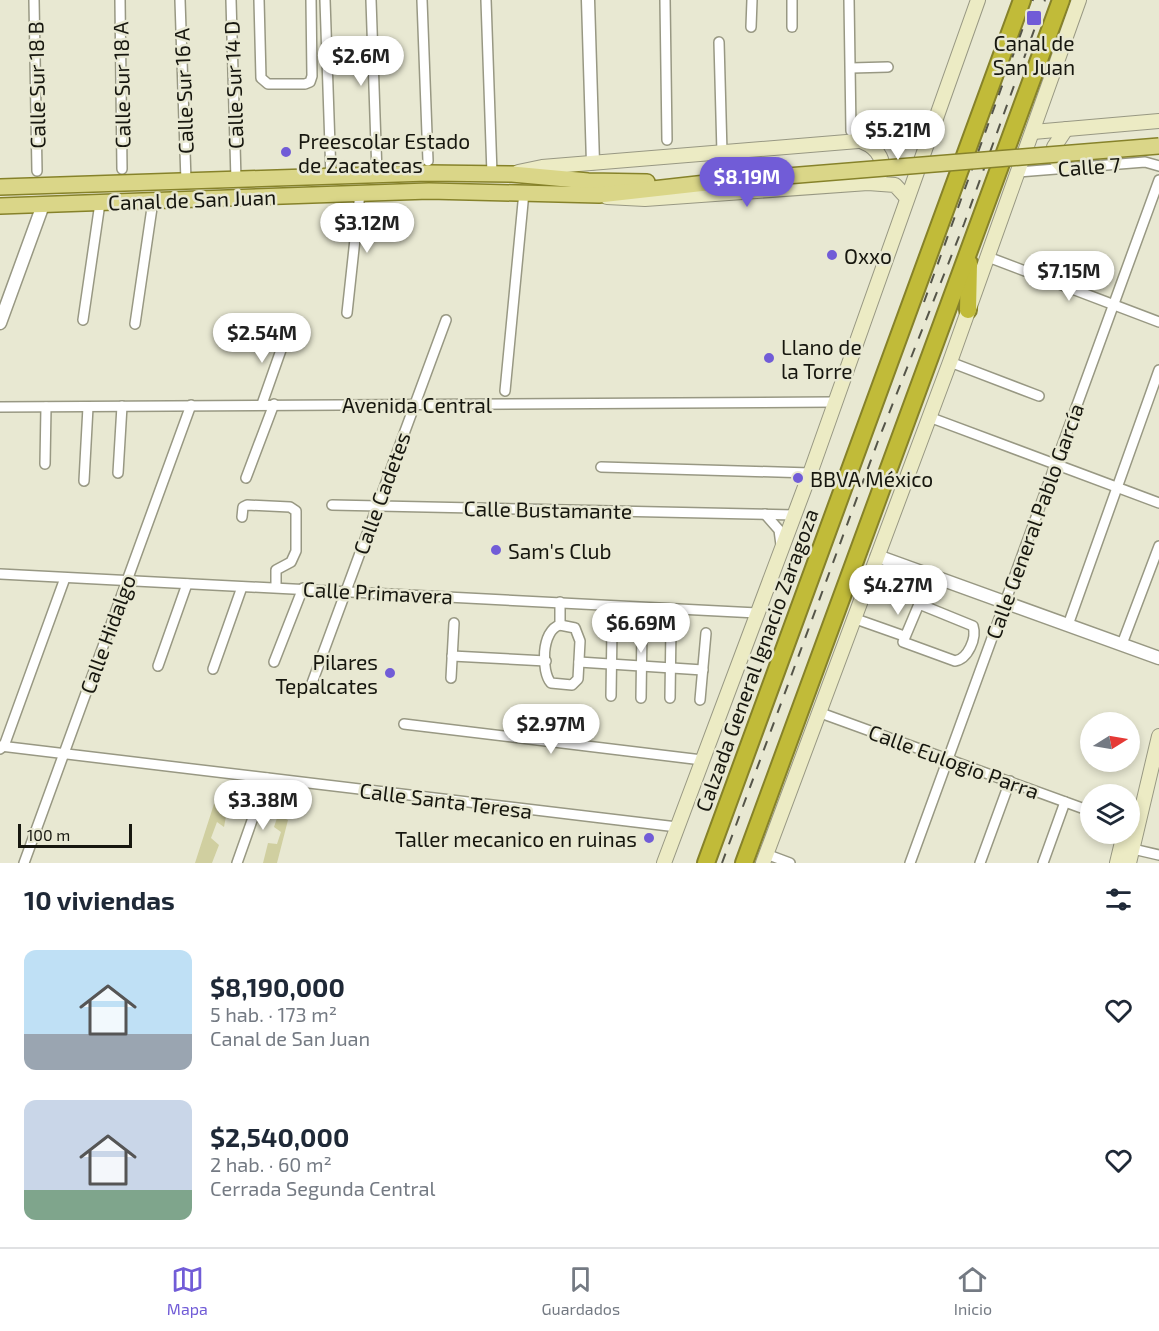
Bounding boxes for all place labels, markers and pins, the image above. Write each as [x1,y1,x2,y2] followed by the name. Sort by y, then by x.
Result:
[1025,9,1043,27] marker: Canal de San Juan
[993,30,1075,79] place label: Canal de San Juan
[319,36,403,87] pin: $2.6M
[849,110,947,161] pin: $5.21M
[298,128,470,177] place label: Preescolar Estado de Zacatecas
[279,145,293,159] marker: Preescolar Estado de Zacatecas
[698,157,796,208] pin: $8.19M
[318,203,416,254] pin: $3.12M
[844,243,892,268] place label: Oxxo
[825,248,839,262] marker: Oxxo
[1020,251,1118,302] pin: $7.15M
[213,313,311,364] pin: $2.54M
[781,334,862,383] place label: Llano de la Torre
[762,351,776,365] marker: Llano de la Torre
[810,466,933,491] place label: BBVA México
[791,471,805,485] marker: BBVA México
[508,538,611,563] place label: Sam's Club
[489,543,503,557] marker: Sam's Club
[849,565,947,616] pin: $4.27M
[592,603,690,654] pin: $6.69M
[275,649,378,698] place label: Pilares Tepalcates
[383,666,397,680] marker: Pilares Tepalcates
[502,704,600,755] pin: $2.97M
[214,780,312,831] pin: $3.38M
[395,826,637,851] place label: Taller mecanico en ruinas
[642,831,656,845] marker: Taller mecanico en ruinas

